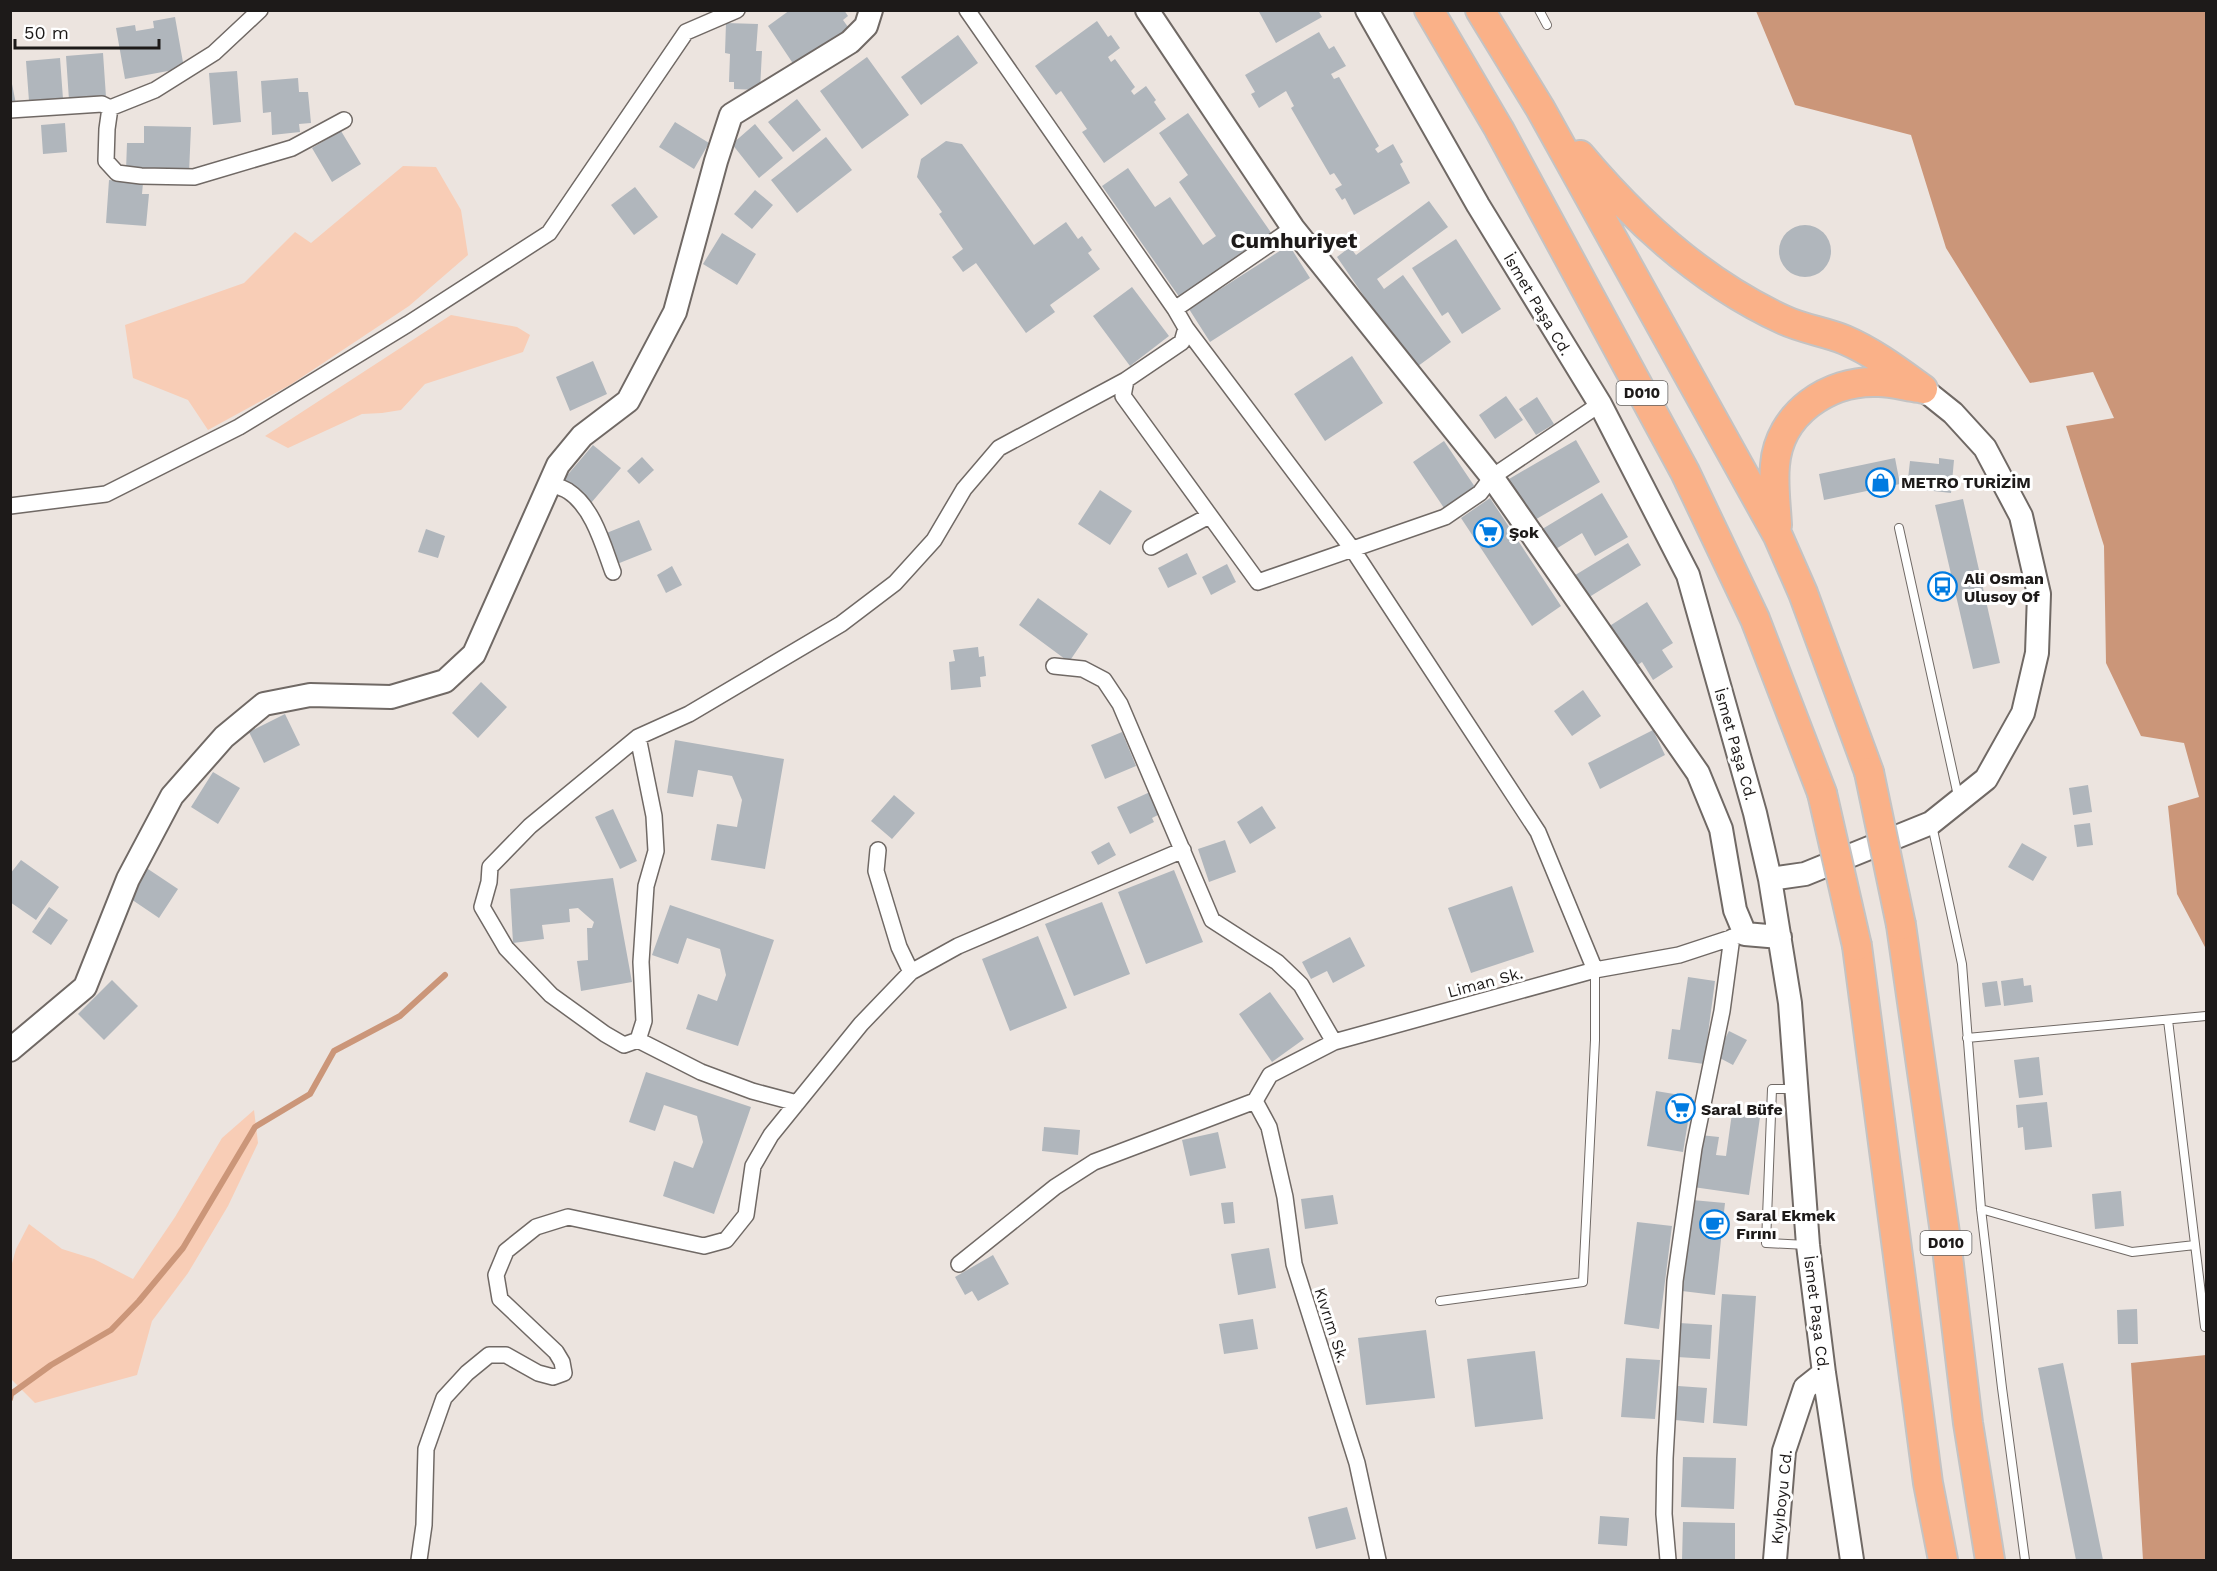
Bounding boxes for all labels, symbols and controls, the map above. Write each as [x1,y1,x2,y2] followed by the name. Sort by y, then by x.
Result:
[15,12,159,50] scale bar
[24,22,69,43] text: 50 m
[1231,228,1358,253] district label: Cumhuriyet
[1500,250,1576,359] street label: İsmet Paşa Cd.
[1616,381,1668,405] road number: D010
[1864,466,1896,498] shop icon: METRO TURİZİM
[1901,473,2031,492] place label: METRO TURİZİM
[1472,516,1504,548] supermarket icon: Şok
[1509,523,1539,542] place label: Şok
[1964,569,2044,606] place label: Ali Osman Ulusoy Of
[1927,571,1959,603] bus stop icon: Ali Osman Ulusoy Of
[1710,686,1761,803] street label: İsmet Paşa Cd.
[1445,963,1525,1002] street label: Liman Sk.
[1664,1093,1696,1125] supermarket icon: Saral Büfe
[1701,1100,1783,1119] place label: Saral Büfe
[1736,1206,1836,1243] place label: Saral Ekmek Fırını
[1699,1208,1731,1240] cafe icon: Saral Ekmek Fırını
[1920,1231,1972,1255] road number: D010
[1800,1254,1833,1372] street label: İsmet Paşa Cd.
[1310,1285,1353,1365] street label: Kıvrım Sk.
[1767,1449,1796,1546] street label: Kıyıboyu Cd.

